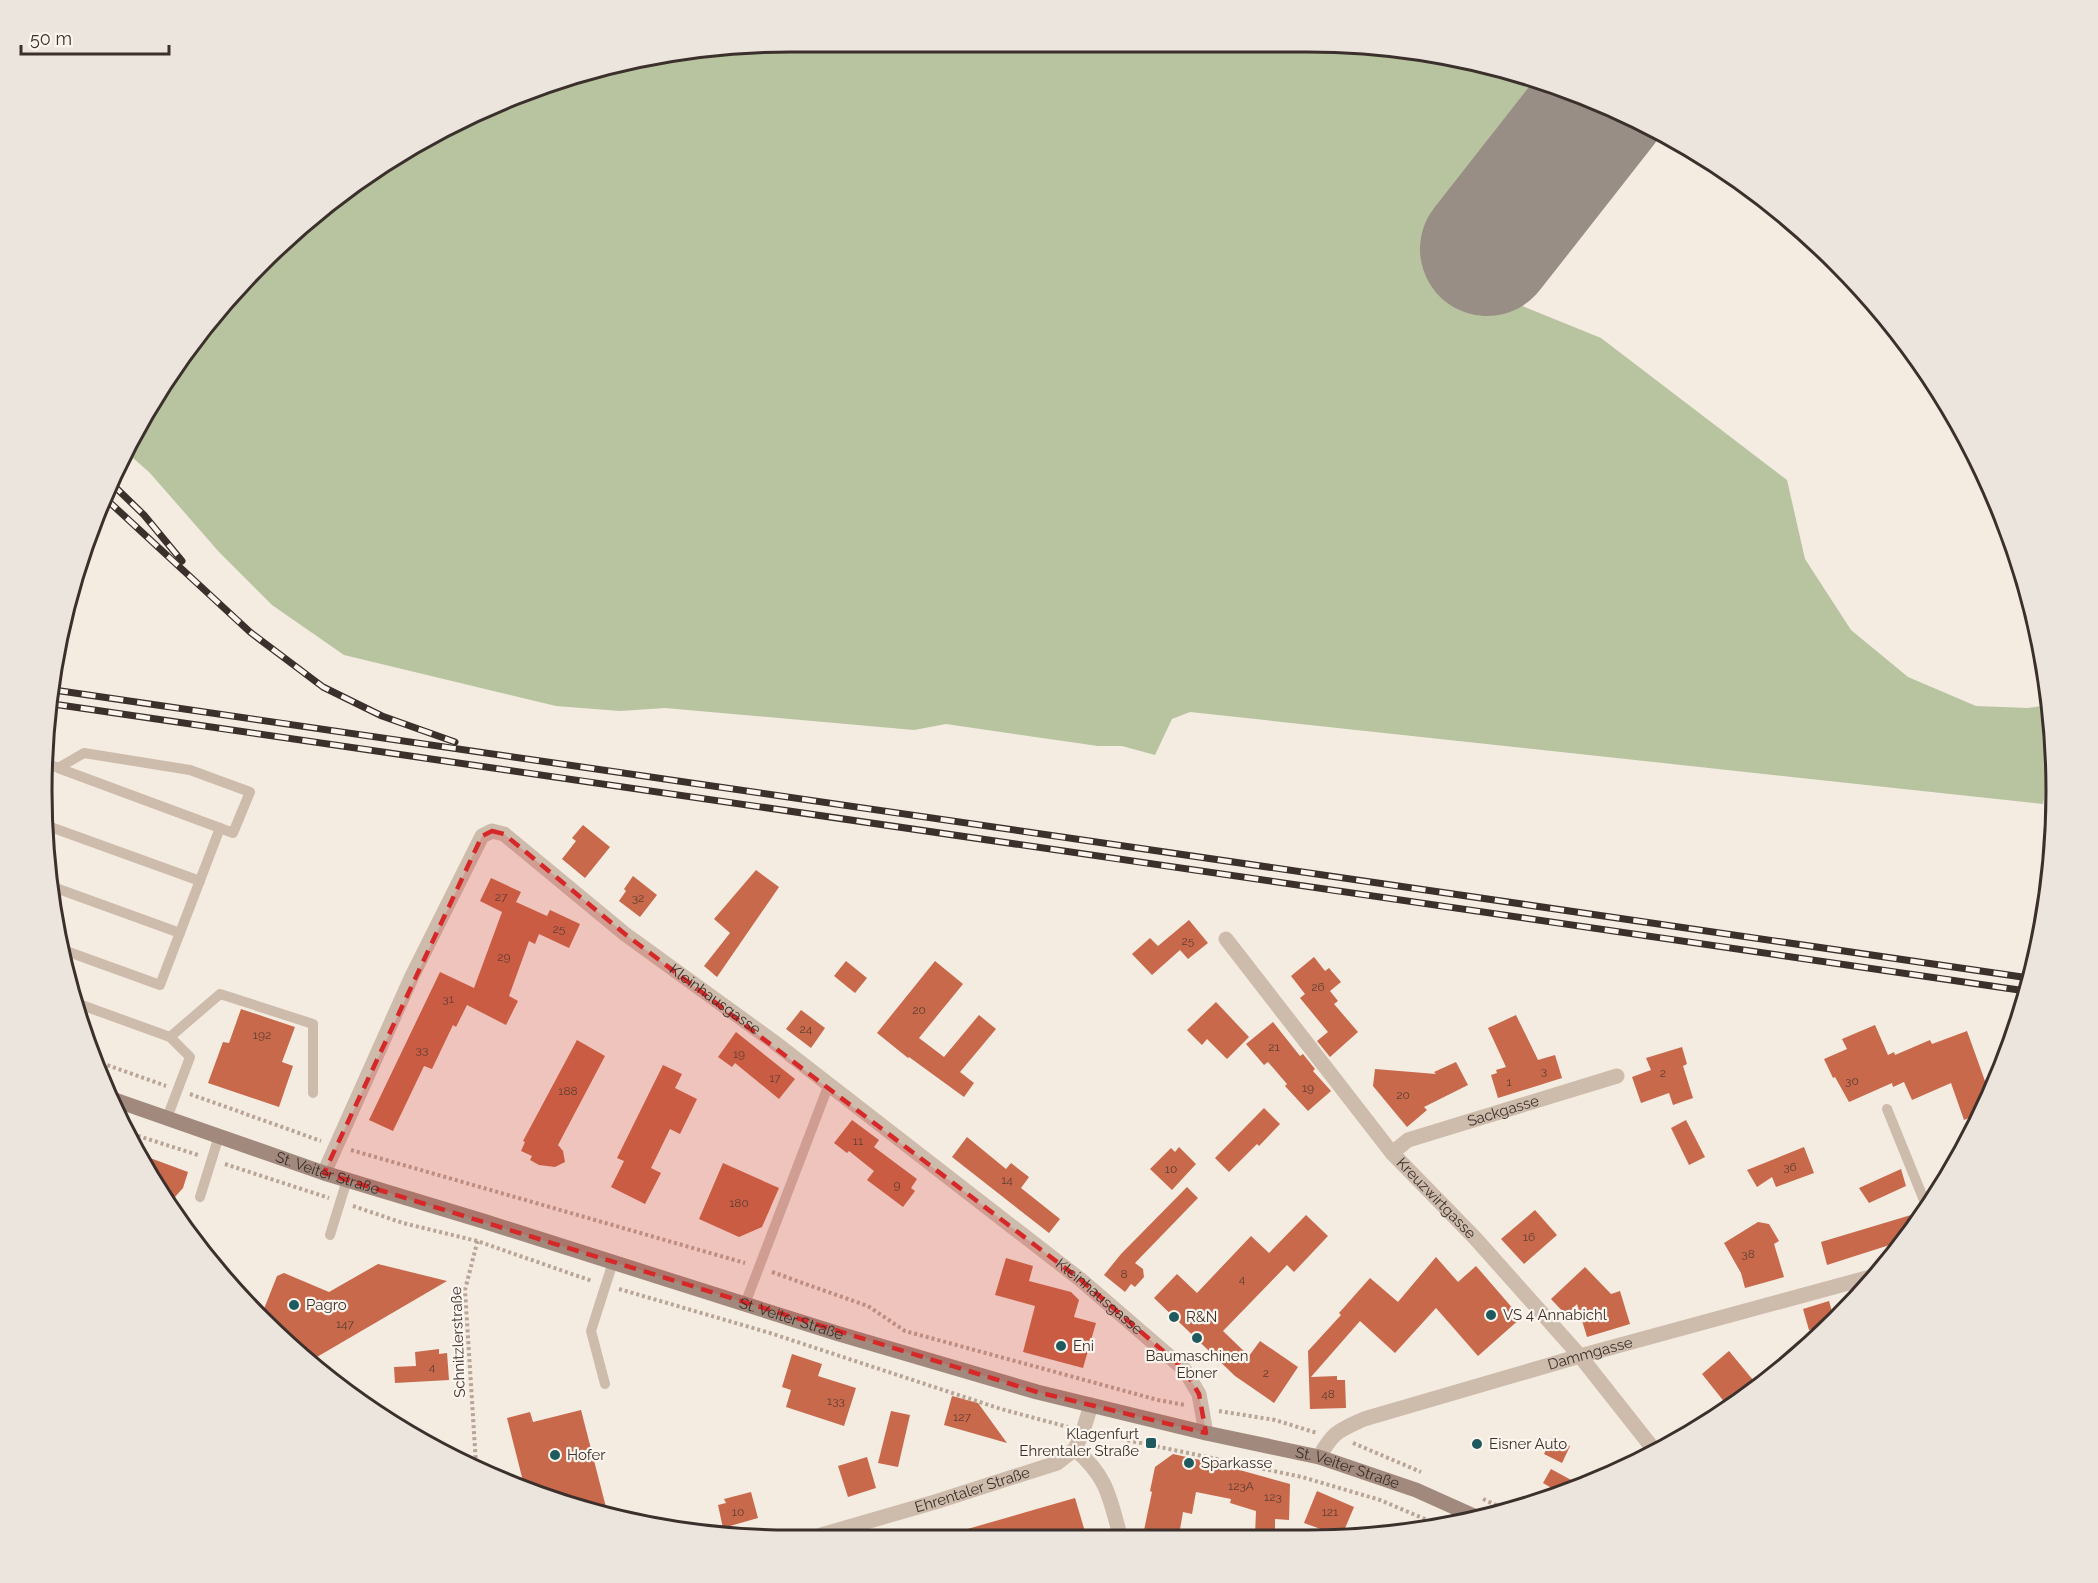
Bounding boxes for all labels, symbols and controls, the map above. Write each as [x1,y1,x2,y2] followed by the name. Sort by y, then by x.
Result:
[21,18,170,56] scale bar
[30,28,72,49] text: 50 m
[495,890,508,904] house number: 27
[632,891,644,905] house number: 32
[553,922,566,936] house number: 25
[1182,934,1195,948] house number: 25
[497,950,511,964] house number: 29
[666,960,764,1038] street label: Kleinhausgasse
[1311,980,1325,994] house number: 26
[442,992,454,1006] house number: 31
[912,1003,926,1017] house number: 20
[800,1022,813,1036] house number: 24
[253,1028,271,1042] house number: 192
[1268,1040,1280,1054] house number: 21
[416,1043,428,1057] house number: 33
[733,1047,745,1061] house number: 19
[1541,1064,1547,1078] house number: 3
[1660,1066,1666,1080] house number: 2
[769,1071,781,1085] house number: 17
[1845,1074,1859,1088] house number: 30
[1506,1075,1512,1089] house number: 1
[1302,1081,1314,1095] house number: 19
[558,1084,578,1098] house number: 188
[1396,1088,1410,1102] house number: 20
[1465,1091,1541,1130] street label: Sackgasse
[853,1134,863,1148] house number: 11
[273,1148,382,1198] street label: St. Veiter Straße
[1393,1154,1480,1243] street label: Kreuzwirtgasse
[1783,1160,1797,1174] house number: 36
[1165,1162,1177,1176] house number: 10
[1001,1173,1013,1187] house number: 14
[893,1178,901,1192] house number: 9
[729,1196,749,1210] house number: 180
[1523,1230,1535,1244] house number: 16
[1741,1247,1755,1261] house number: 38
[1052,1255,1147,1339] street label: Kleinhausgasse
[1120,1267,1128,1281] house number: 8
[1239,1272,1246,1286] house number: 4
[447,1286,469,1398] street label: Schnitzlerstraße
[737,1294,846,1344] street label: St. Veiter Straße
[306,1296,347,1314] place label: Pagro
[287,1298,301,1312] marker: Pagro
[1503,1306,1608,1324] place label: VS 4 Annabichl
[1186,1308,1217,1326] place label: R&N
[1484,1308,1498,1322] marker: VS 4 Annabichl
[1167,1310,1181,1324] marker: R&N
[336,1317,355,1331] house number: 147
[1190,1331,1204,1345] marker: Baumaschinen Ebner
[1546,1333,1635,1374] street label: Dammgasse
[1073,1337,1094,1355] place label: Eni
[1054,1339,1068,1353] marker: Eni
[1146,1347,1248,1382] place label: Baumaschinen Ebner
[429,1360,436,1374] house number: 4
[1263,1366,1269,1380] house number: 2
[1321,1387,1335,1401] house number: 48
[827,1394,845,1408] house number: 133
[953,1410,971,1424] house number: 127
[1019,1425,1139,1460] place label: Klagenfurt Ehrentaler Straße
[1489,1435,1567,1453] place label: Eisner Auto
[1144,1436,1158,1450] marker: Klagenfurt Ehrentaler Straße
[1470,1437,1484,1451] marker: Eisner Auto
[1294,1443,1402,1493] street label: St. Veiter Straße
[567,1446,606,1464] place label: Hofer
[548,1448,562,1462] marker: Hofer
[1201,1454,1272,1472] place label: Sparkasse
[1182,1456,1196,1470] marker: Sparkasse
[913,1463,1032,1516] street label: Ehrentaler Straße
[1228,1479,1254,1493] house number: 123A
[1264,1490,1282,1504] house number: 123
[732,1505,744,1519] house number: 10
[1322,1505,1338,1519] house number: 121

